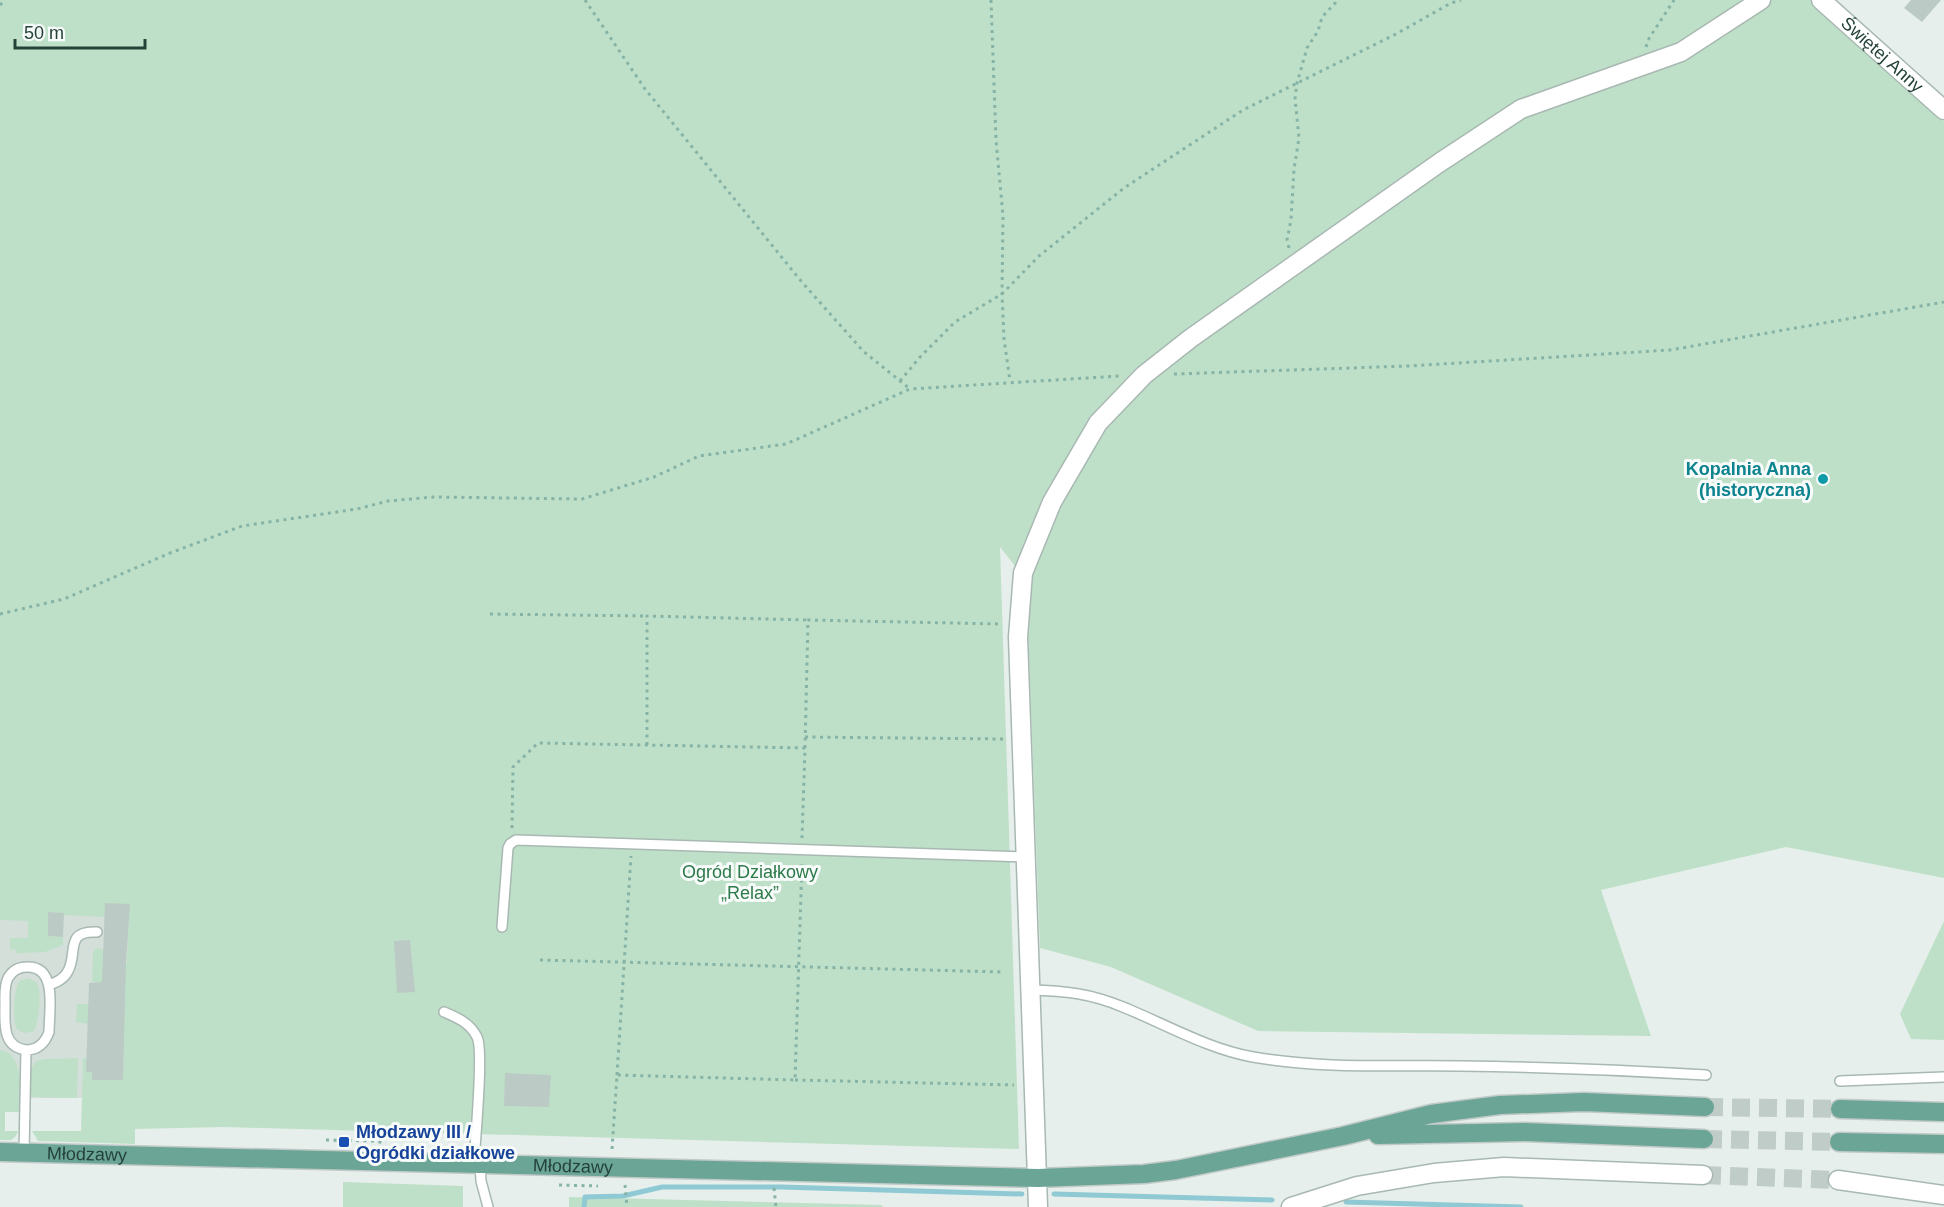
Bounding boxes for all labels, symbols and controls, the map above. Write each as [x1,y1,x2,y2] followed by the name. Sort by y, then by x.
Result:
[15,12,146,50] scale bar
[1837,12,1927,96] street label: Świętej Anny
[24,23,64,43] text: 50 m
[1686,459,1812,500] place label: Kopalnia Anna (historyczna)
[1816,472,1830,486] marker: Kopalnia Anna (historyczna)
[682,862,818,903] park label: Ogród Działkowy „Relax”
[356,1122,515,1163] place label: Młodzawy III / Ogródki działkowe
[337,1135,351,1149] marker: Młodzawy III / Ogródki działkowe
[47,1143,127,1165] street label: Młodzawy
[533,1155,613,1177] street label: Młodzawy

